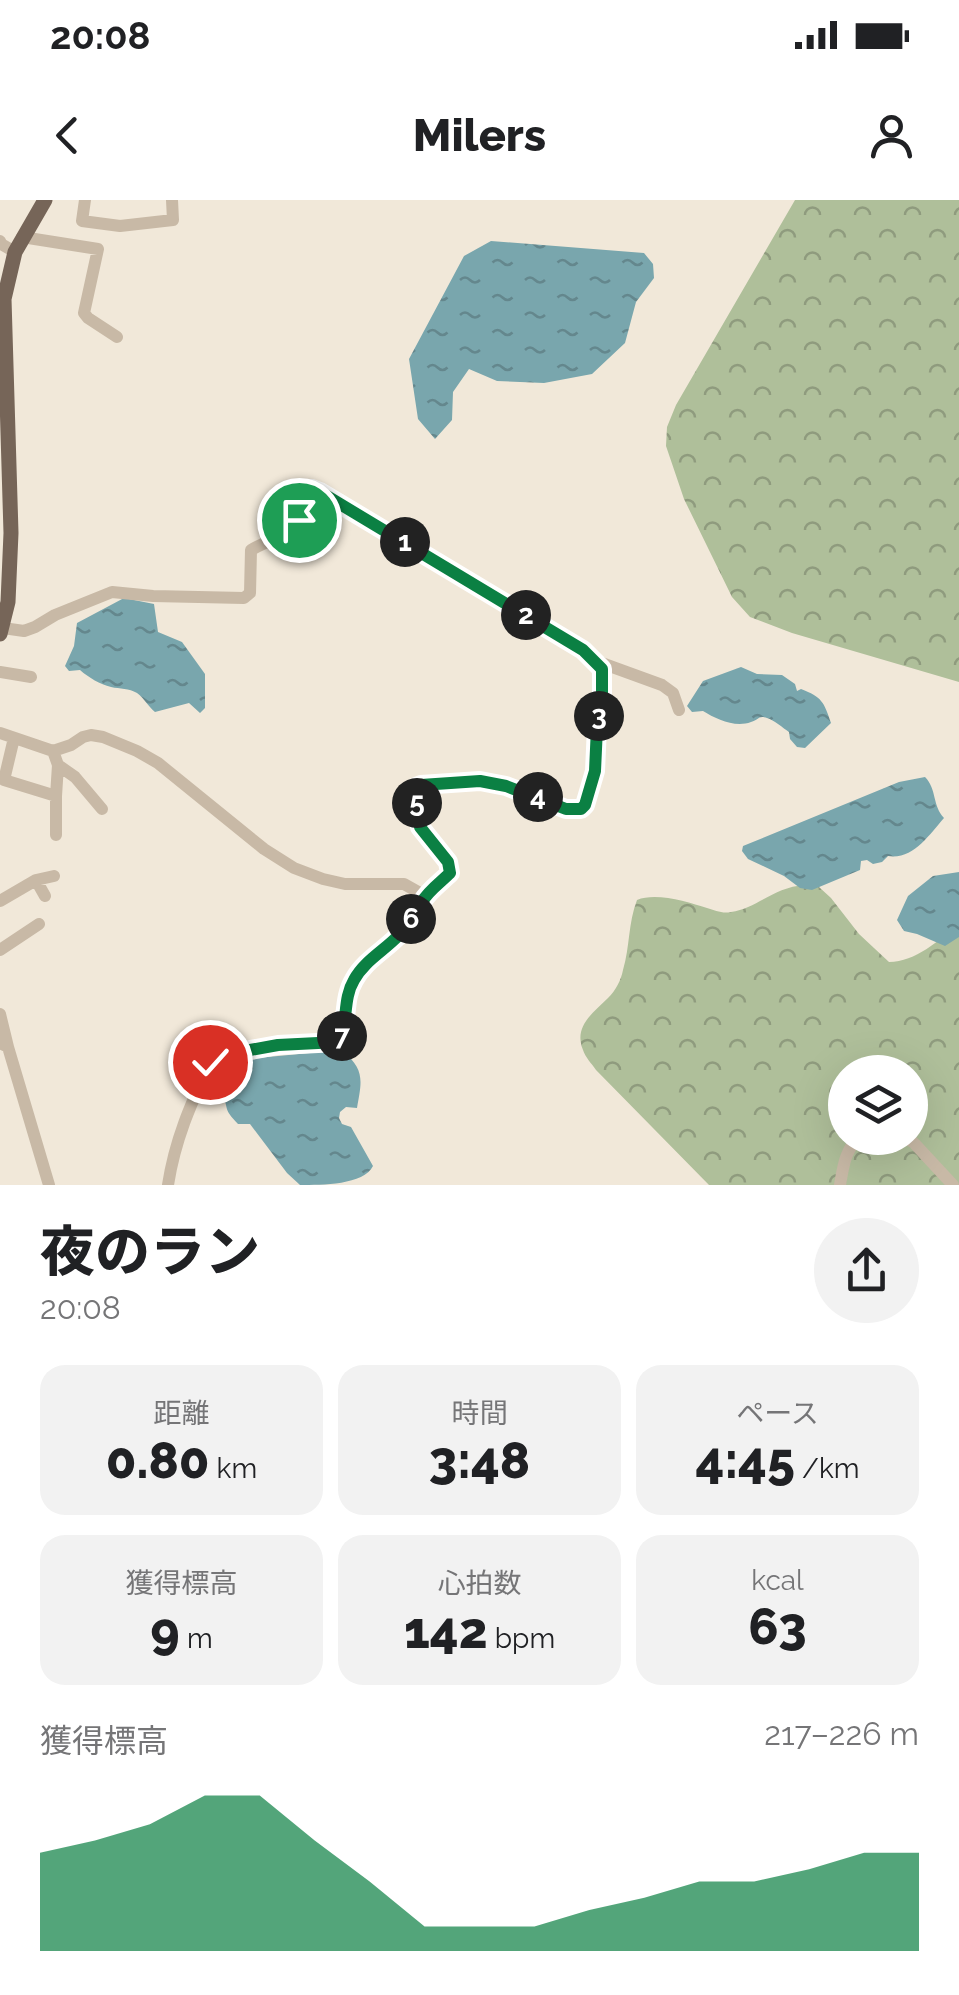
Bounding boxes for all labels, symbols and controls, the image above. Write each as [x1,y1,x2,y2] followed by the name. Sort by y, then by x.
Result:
[50,13,150,58] text: 20:08
[40,108,95,163] icon: back
[864,108,919,163] icon: person
[413,109,546,162] text: Milers
[257,478,342,563] pin
[272,493,327,548] icon: arrive
[380,517,430,567] pin: 1
[398,525,412,558] text: 1
[501,590,551,640] pin: 2
[518,598,534,631] text: 2
[574,691,624,741] pin: 3
[591,699,607,732] text: 3
[513,772,563,822] pin: 4
[392,778,442,828] pin: 5
[530,780,546,813] text: 4
[409,786,425,819] text: 5
[386,894,436,944] pin: 6
[403,902,420,935] text: 6
[317,1011,367,1061] pin: 7
[334,1019,350,1052] text: 7
[168,1020,253,1105] pin
[183,1035,238,1090] icon: check
[828,1055,928,1155] map controls
[828,1055,928,1155] button: layers
[814,1218,919,1323] button: share
[40,1219,260,1284] text: 夜のラン
[40,1289,121,1326] text: 20:08
[153,1397,210,1430] text: 距離
[451,1397,508,1430] text: 時間
[736,1397,819,1430] text: ペース
[106,1431,209,1490] text: 0.80
[429,1431,530,1490] text: 3:48
[695,1431,795,1490] text: 4:45
[209,1452,257,1485] text: km
[795,1452,860,1485] text: /km
[751,1564,804,1597] text: kcal
[125,1567,238,1600] text: 獲得標高
[437,1567,522,1600] text: 心拍数
[748,1597,807,1656] text: 63
[150,1601,180,1660] text: 9
[404,1601,488,1660] text: 142
[180,1622,213,1655] text: m
[488,1622,555,1655] text: bpm
[764,1715,919,1752] text: 217–226 m
[40,1722,168,1759] text: 獲得標高

